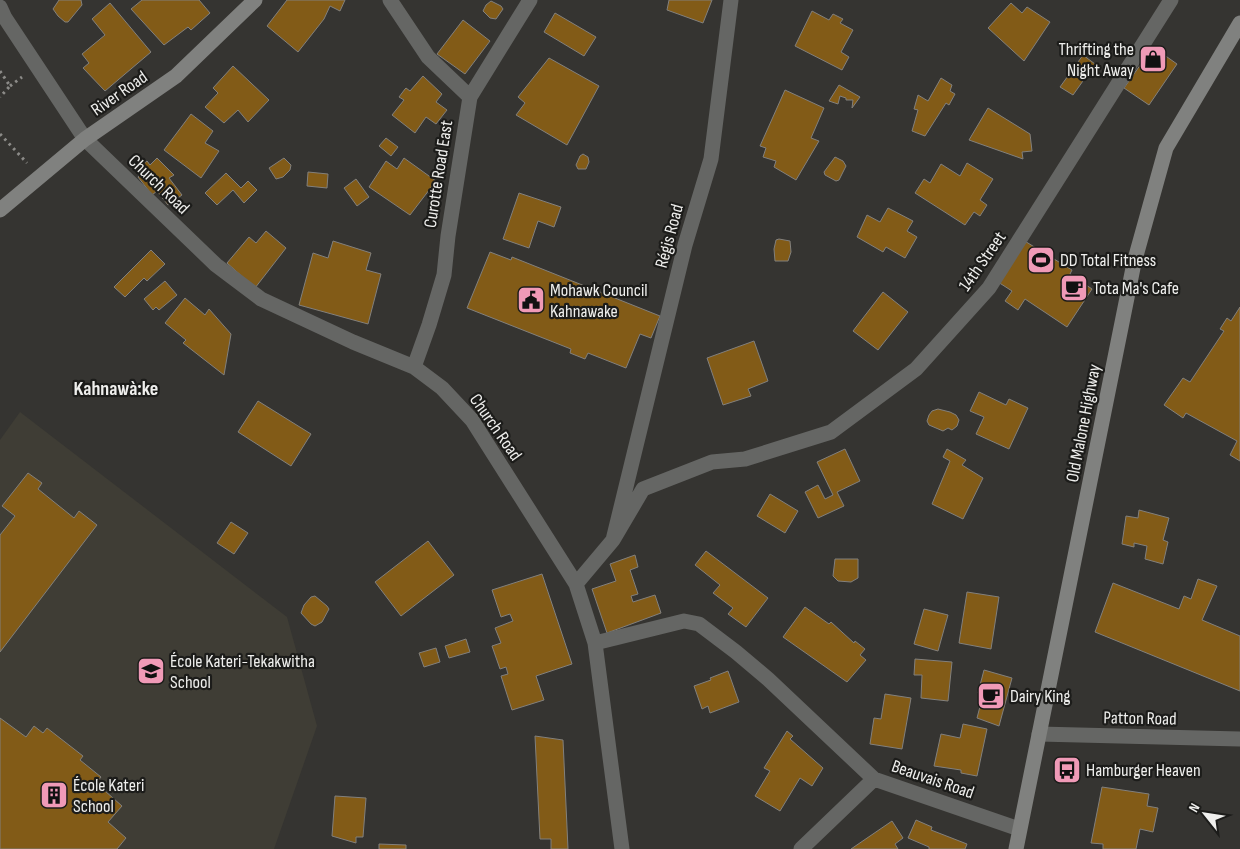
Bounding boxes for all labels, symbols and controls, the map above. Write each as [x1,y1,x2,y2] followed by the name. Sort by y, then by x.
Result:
[1059,39,1134,81] place label: Thrifting the Night Away
[1138,44,1168,74] shop icon: Thrifting the Night Away
[87,67,151,120] street label: River Road
[420,118,457,229] street label: Curotte Road East
[124,150,193,219] street label: Church Road
[651,202,688,270] street label: Régis Road
[954,227,1011,295] street label: 14th Street
[1026,245,1056,275] sports icon: DD Total Fitness
[1060,250,1156,271] place label: DD Total Fitness
[1059,273,1089,303] cafe icon: Tota Ma's Cafe
[1093,278,1179,299] place label: Tota Ma's Cafe
[550,280,648,322] place label: Mohawk Council Kahnawake
[516,285,546,315] public building icon: Mohawk Council Kahnawake
[1062,362,1105,484] street label: Old Malone Highway
[74,377,158,401] district label: Kahnawà:ke
[465,390,526,465] street label: Church Road
[170,651,315,693] place label: École Kateri-Tekakwitha School
[136,656,166,686] school or university icon: École Kateri-Tekakwitha School
[976,681,1006,711] cafe icon: Dairy King
[1010,686,1071,707] place label: Dairy King
[1103,707,1177,730] street label: Patton Road
[1052,755,1082,785] bus stop icon: Hamburger Heaven
[889,756,977,803] street label: Beauvais Road
[1086,760,1201,781] place label: Hamburger Heaven
[73,775,144,817] place label: École Kateri School
[39,780,69,810] building icon: École Kateri School
[1180,789,1230,839] north arrow
[1185,800,1203,815] text: N

